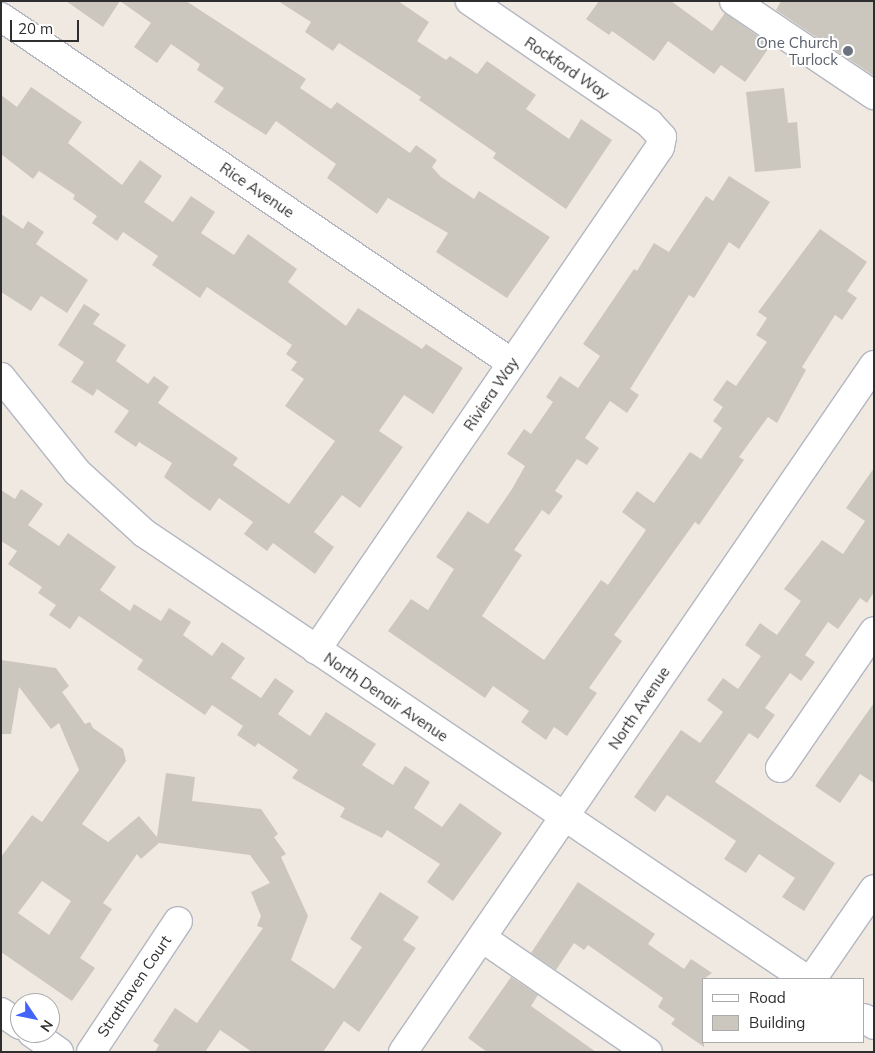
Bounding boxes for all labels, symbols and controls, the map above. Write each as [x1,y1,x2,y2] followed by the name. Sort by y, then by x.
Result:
[12,10,81,42] scale bar
[18,19,53,38] text: 20 m
[521,33,613,103] street label: Rockford Way
[756,33,838,68] place label: One Church Turlock
[842,45,854,57] marker: One Church Turlock
[217,159,297,221] street label: Rice Avenue
[460,354,522,434] street label: Riviera Way
[320,649,452,745] street label: North Denair Avenue
[605,663,673,753] street label: North Avenue
[93,932,175,1040] street label: Strathaven Court
[702,978,865,1043] legend
[749,988,786,1007] text: Road
[10,993,60,1043] north arrow
[749,1013,805,1032] text: Building
[36,1016,57,1035] text: N

